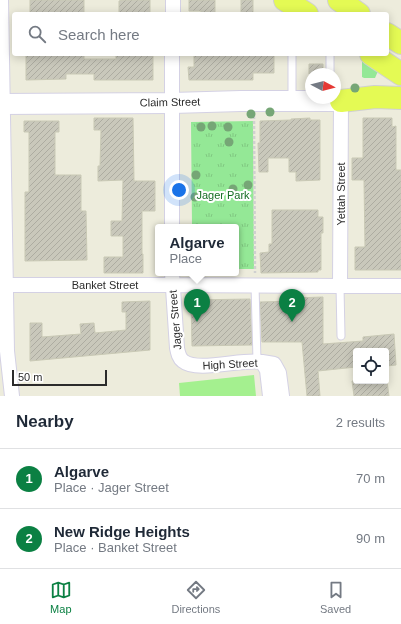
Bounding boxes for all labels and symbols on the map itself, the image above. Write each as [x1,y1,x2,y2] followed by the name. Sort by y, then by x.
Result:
[305,68,341,104] north arrow
[140,95,200,109] street label: Claim Street
[335,162,347,226] street label: Yettah Street
[169,180,189,200] your location
[196,189,250,201] park label: Jager Park
[72,279,138,291] street label: Banket Street
[184,289,210,322] pin: 1
[279,289,305,322] pin: 2
[166,290,184,350] street label: Jager Street
[202,357,258,371] street label: High Street
[12,368,107,387] scale bar

